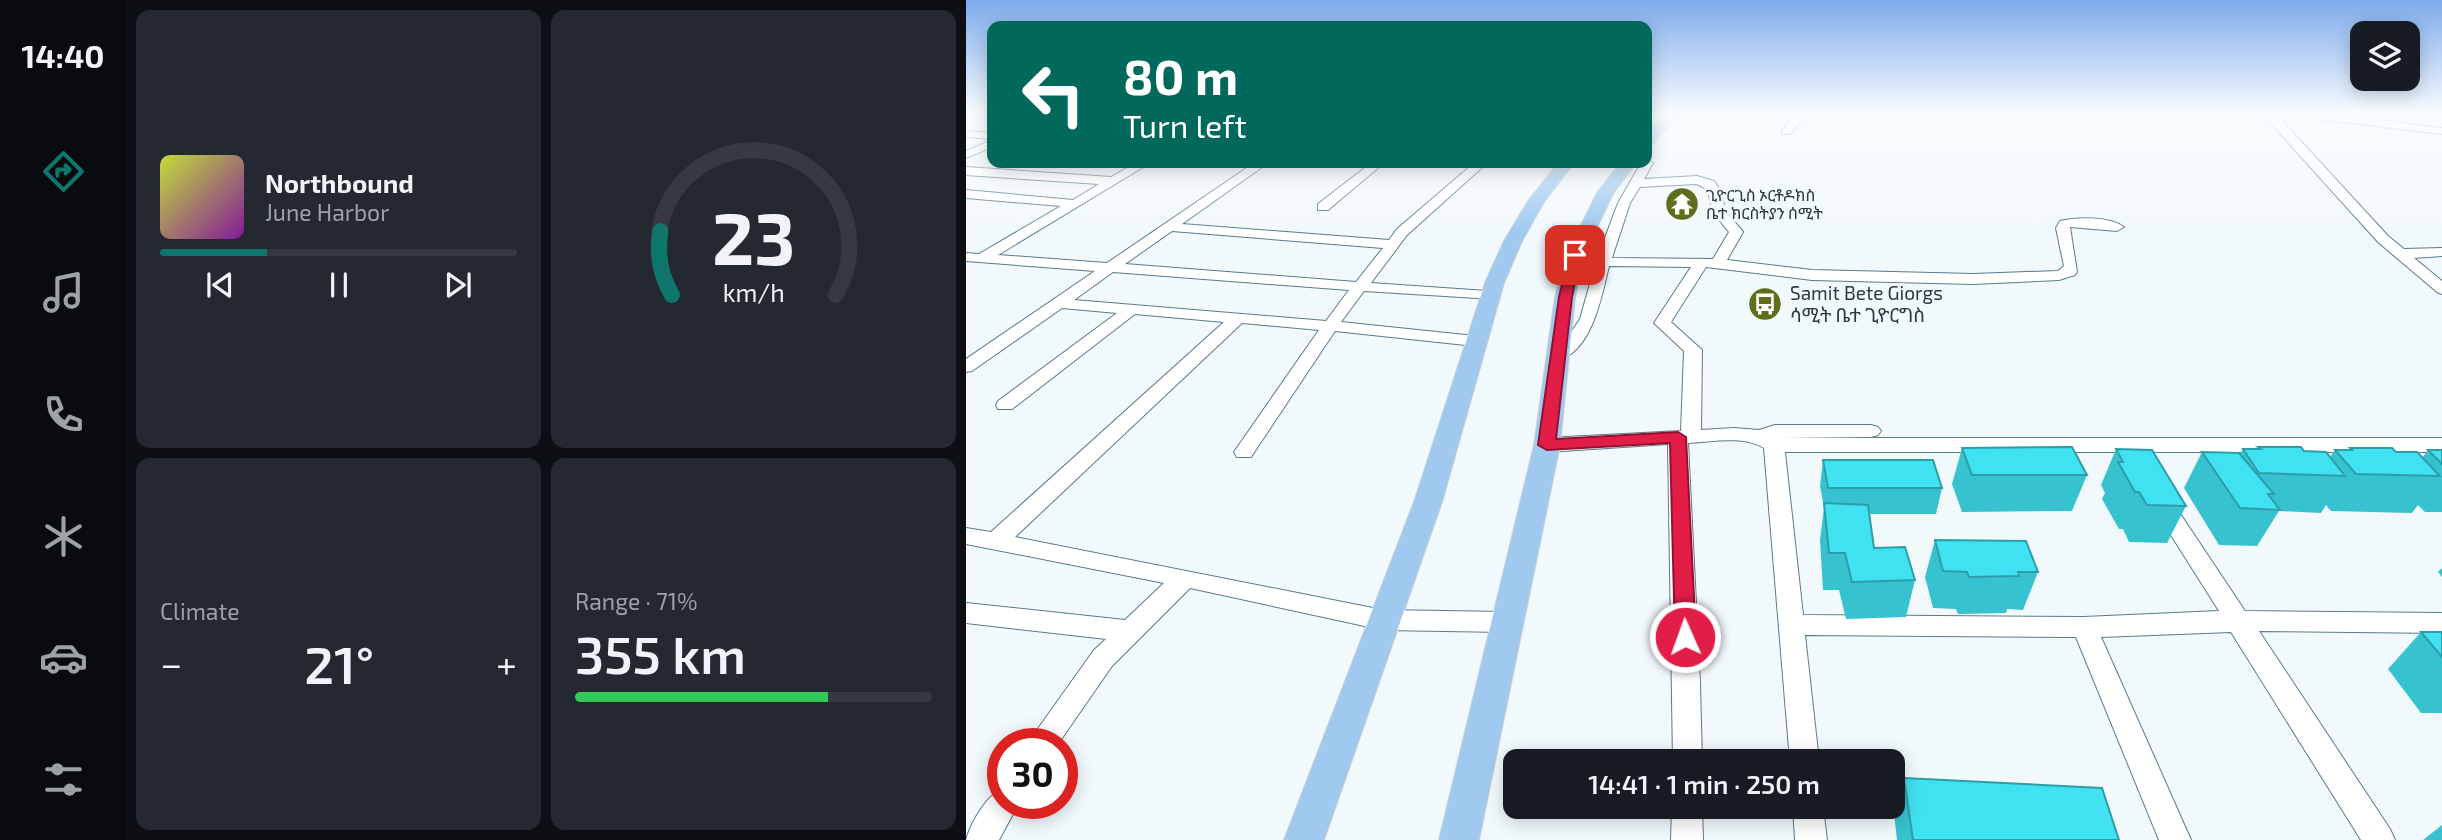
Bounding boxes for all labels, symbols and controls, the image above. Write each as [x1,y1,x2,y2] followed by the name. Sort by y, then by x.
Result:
[2350,21,2420,91] map controls
[2350,21,2420,91] button: layers
[21,36,105,74] text: 14:40
[1123,46,1238,105] text: 80 m
[1008,49,1099,140] icon: left
[1123,106,1247,144] text: Turn left
[39,147,88,196] icon: directions
[265,167,414,198] text: Northbound
[1663,185,1701,223] temple icon: ጊዮርጊስ ኦርቶዶክስ ቤተ ክርስትያን ሰሚት
[1706,185,1823,222] place label: ጊዮርጊስ ኦርቶዶክስ ቤተ ክርስትያን ሰሚት
[712,193,795,281] text: 23
[265,198,389,226] text: June Harbor
[1545,225,1605,285] pin
[1556,236,1594,274] icon: arrive
[201,266,239,304] icon: previous
[320,266,358,304] icon: pause
[439,266,477,304] icon: next
[39,268,88,317] icon: music
[722,277,785,307] text: km/h
[1790,281,1943,326] place label: Samit Bete Giorgs ሳሚት ቤተ ጊዮርግስ
[1746,285,1784,323] bus stop icon: Samit Bete Giorgs ሳሚት ቤተ ጊዮርግስ
[39,390,88,439] icon: phone
[39,512,88,561] icon: climate
[575,587,697,615] text: Range · 71%
[160,597,240,625] text: Climate
[1648,600,1722,674] position arrow
[575,622,746,684] text: 355 km
[304,632,374,694] text: 21°
[39,633,88,682] icon: car
[160,640,182,686] text: −
[496,640,517,686] text: +
[987,728,1078,819] speed limit sign: 30
[39,755,88,804] icon: filters
[1588,768,1820,799] text: 14:41 · 1 min · 250 m

